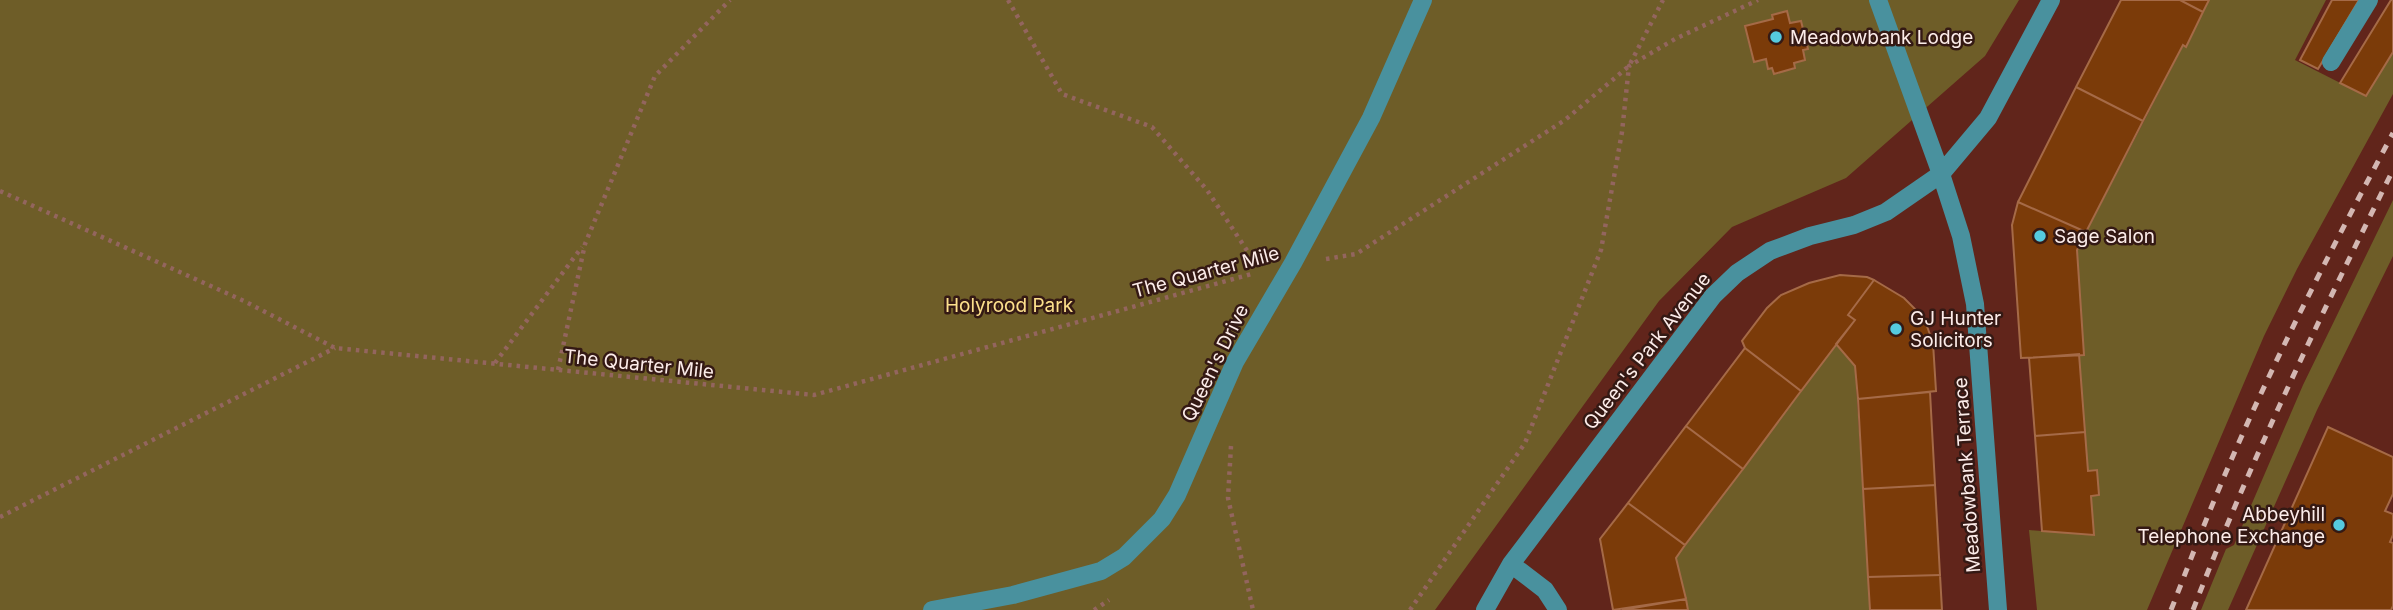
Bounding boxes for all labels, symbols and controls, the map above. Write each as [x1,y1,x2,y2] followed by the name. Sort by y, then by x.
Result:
[1790,26,1973,49] place label: Meadowbank Lodge
[1768,29,1784,45] marker: Meadowbank Lodge
[2054,225,2155,248] place label: Sage Salon
[2032,228,2048,244] marker: Sage Salon
[1130,241,1282,303] street label: The Quarter Mile
[1579,268,1715,434] street label: Queen's Park Avenue
[945,294,1074,317] park label: Holyrood Park
[1177,301,1253,425] street label: Queen's Drive
[1910,307,2001,352] place label: GJ Hunter Solicitors
[1888,321,1904,337] marker: GJ Hunter Solicitors
[563,345,715,383] street label: The Quarter Mile
[1949,376,1985,574] street label: Meadowbank Terrace
[2137,503,2325,548] place label: Abbeyhill Telephone Exchange
[2331,517,2347,533] marker: Abbeyhill Telephone Exchange

